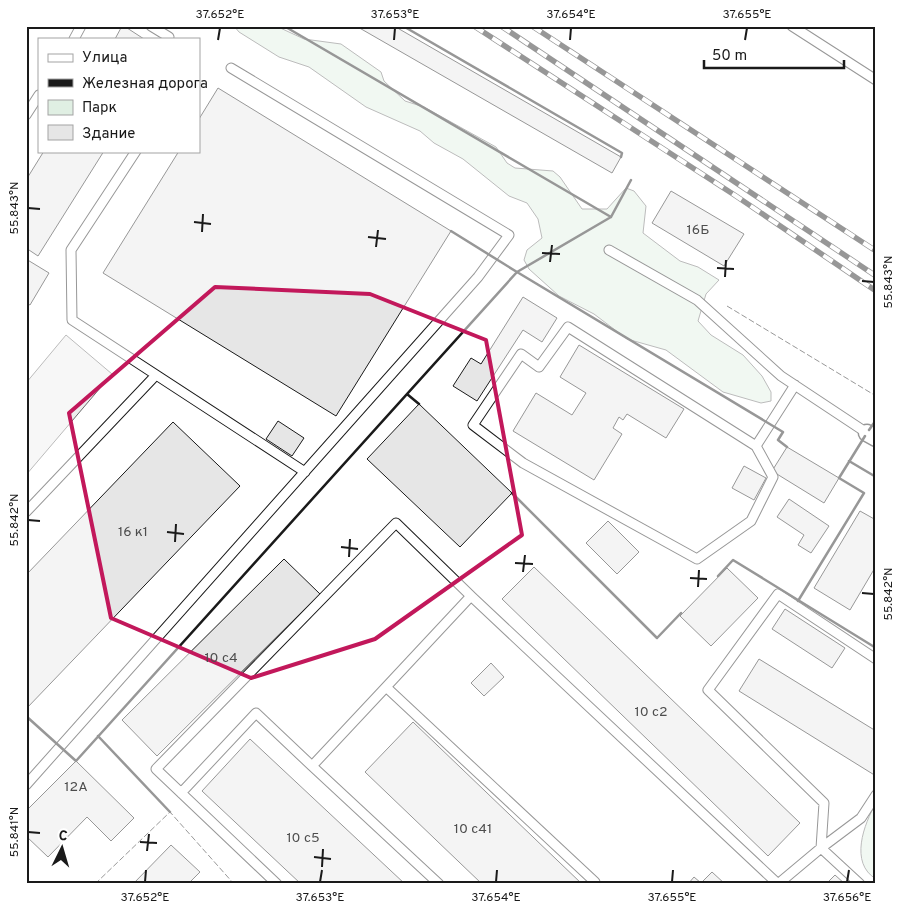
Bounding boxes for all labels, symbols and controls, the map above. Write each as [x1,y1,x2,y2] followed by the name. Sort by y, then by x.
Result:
[196,7,244,23] text: 37.652°E
[371,7,419,23] text: 37.653°E
[546,7,596,23] text: 37.654°E
[722,7,772,23] text: 37.655°E
[38,38,200,152] legend
[704,38,844,70] scale bar
[712,47,747,66] text: 50 m
[82,49,127,68] text: Улица
[82,75,208,94] text: Железная дорога
[82,99,117,118] text: Парк
[82,125,135,144] text: Здание
[7,181,23,235] text: 55.843°N
[687,222,709,239] house number: 16Б
[881,255,897,309] text: 55.843°N
[7,493,23,547] text: 55.842°N
[118,524,148,541] house number: 16 к1
[881,567,897,621] text: 55.842°N
[204,650,238,667] house number: 10 с4
[634,704,668,721] house number: 10 с2
[64,779,88,796] house number: 12А
[7,807,23,857] text: 55.841°N
[454,821,492,838] house number: 10 с41
[38,822,88,872] north arrow
[58,828,68,845] text: С
[286,830,320,847] house number: 10 с5
[121,890,169,906] text: 37.652°E
[296,890,344,906] text: 37.653°E
[471,890,521,906] text: 37.654°E
[647,890,697,906] text: 37.655°E
[823,890,871,906] text: 37.656°E

